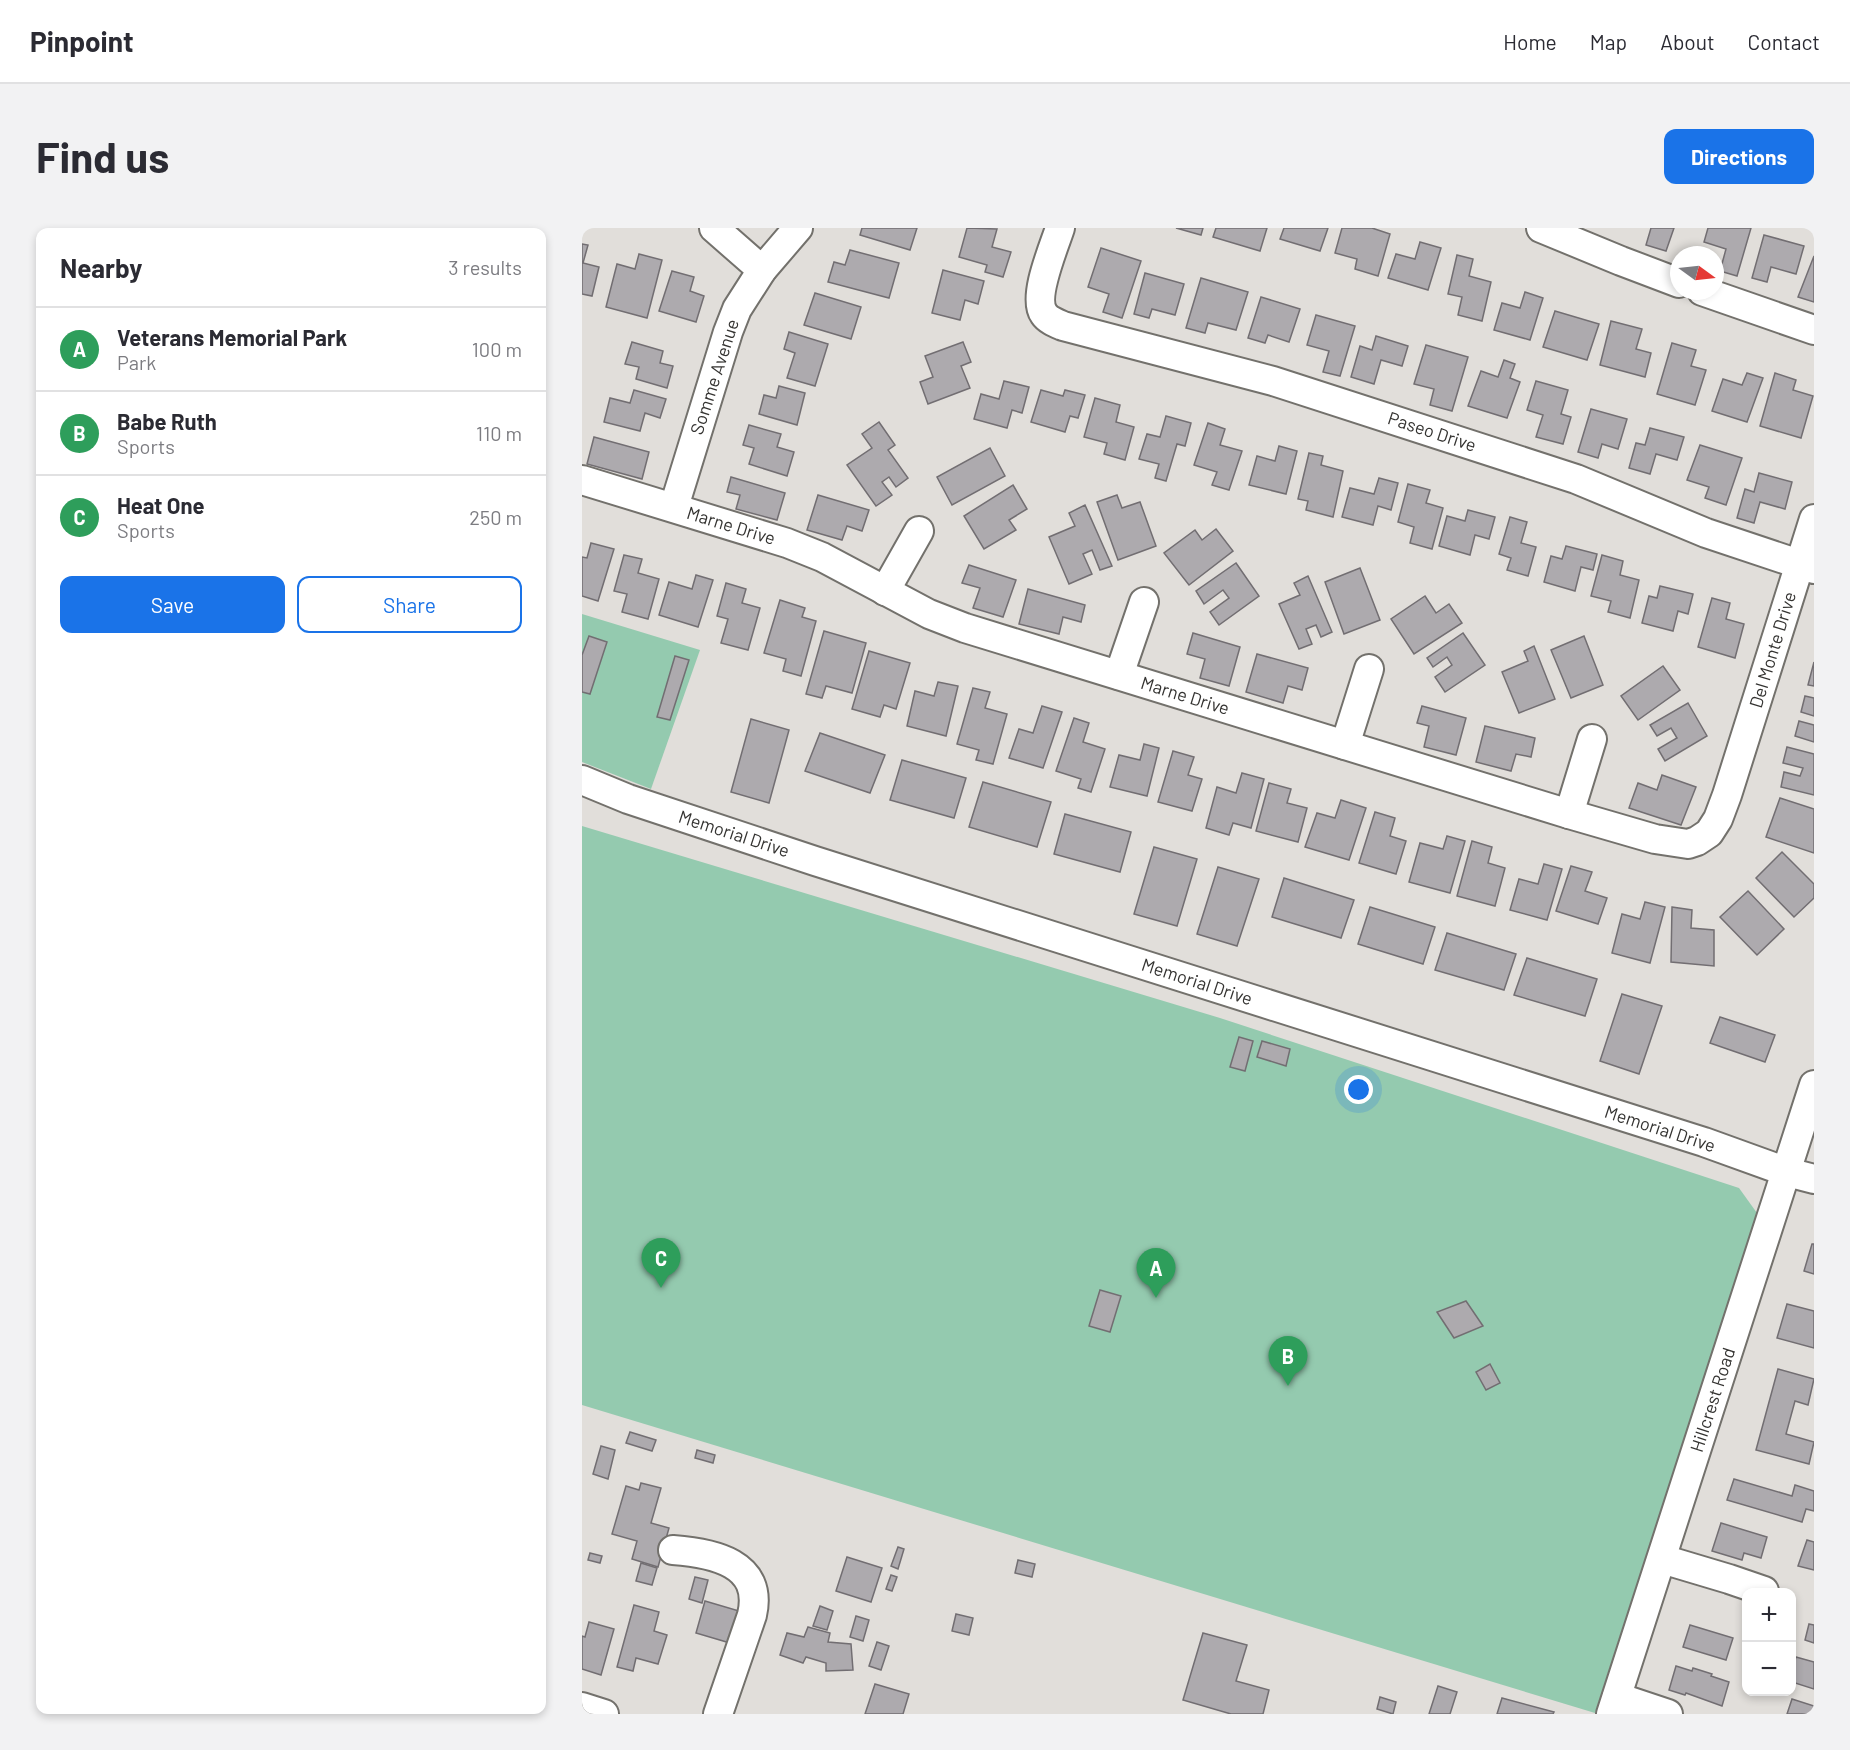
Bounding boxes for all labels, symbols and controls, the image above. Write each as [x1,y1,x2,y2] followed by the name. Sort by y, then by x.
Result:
[30,24,134,58] text: Pinpoint
[1503,29,1557,54] text: Home
[1590,29,1627,54] text: Map
[1660,29,1715,54] text: About
[1748,29,1820,54] text: Contact
[1664,129,1814,184] button: Directions
[36,131,169,181] text: Find us
[1670,246,1724,300] north arrow
[60,252,142,283] text: Nearby
[448,255,522,279] text: 3 results
[685,316,743,437] street label: Somme Avenue
[117,324,347,350] text: Veterans Memorial Park
[73,337,86,361] text: A
[472,337,522,361] text: 100 m
[117,350,156,374] text: Park
[1385,406,1479,456] street label: Paseo Drive
[117,408,217,434] text: Babe Ruth
[73,421,86,445] text: B
[476,421,522,445] text: 110 m
[117,434,175,458] text: Sports
[117,492,205,518] text: Heat One
[684,501,778,549] street label: Marne Drive
[73,505,86,529] text: C
[469,505,522,529] text: 250 m
[117,518,175,542] text: Sports
[60,576,285,633] button: Save
[297,576,522,633] button: Share
[1744,589,1800,711] street label: Del Monte Drive
[1138,671,1232,719] street label: Marne Drive
[676,805,792,861] street label: Memorial Drive
[1139,953,1255,1009] street label: Memorial Drive
[1344,1075,1373,1104] your location
[1602,1100,1718,1156] street label: Memorial Drive
[642,1238,680,1288] pin: C
[1136,1248,1176,1298] pin: A
[1268,1336,1308,1386] pin: B
[1685,1345,1739,1455] street label: Hillcrest Road
[1742,1588,1796,1696] map controls
[1742,1588,1796,1642] button: +
[1742,1642,1796,1696] button: −

